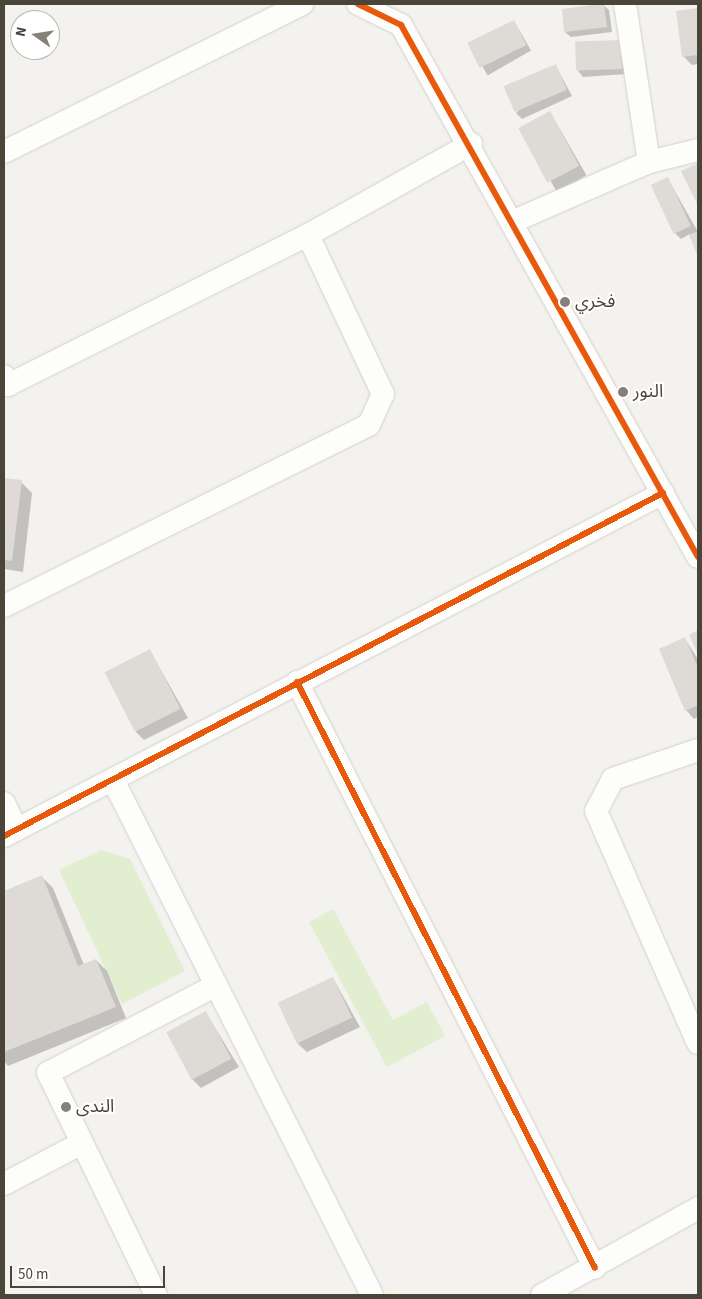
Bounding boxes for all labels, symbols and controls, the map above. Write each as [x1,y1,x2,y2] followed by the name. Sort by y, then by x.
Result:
[10,10,60,60] north arrow
[11,25,32,39] text: N
[575,291,615,313] place label: فخري
[559,296,571,308] marker: فخري
[633,381,663,403] place label: النور
[617,386,629,398] marker: النور
[76,1096,114,1118] place label: الندى
[60,1101,72,1113] marker: الندى
[12,1256,168,1288] scale bar
[18,1264,48,1285] text: 50 m

